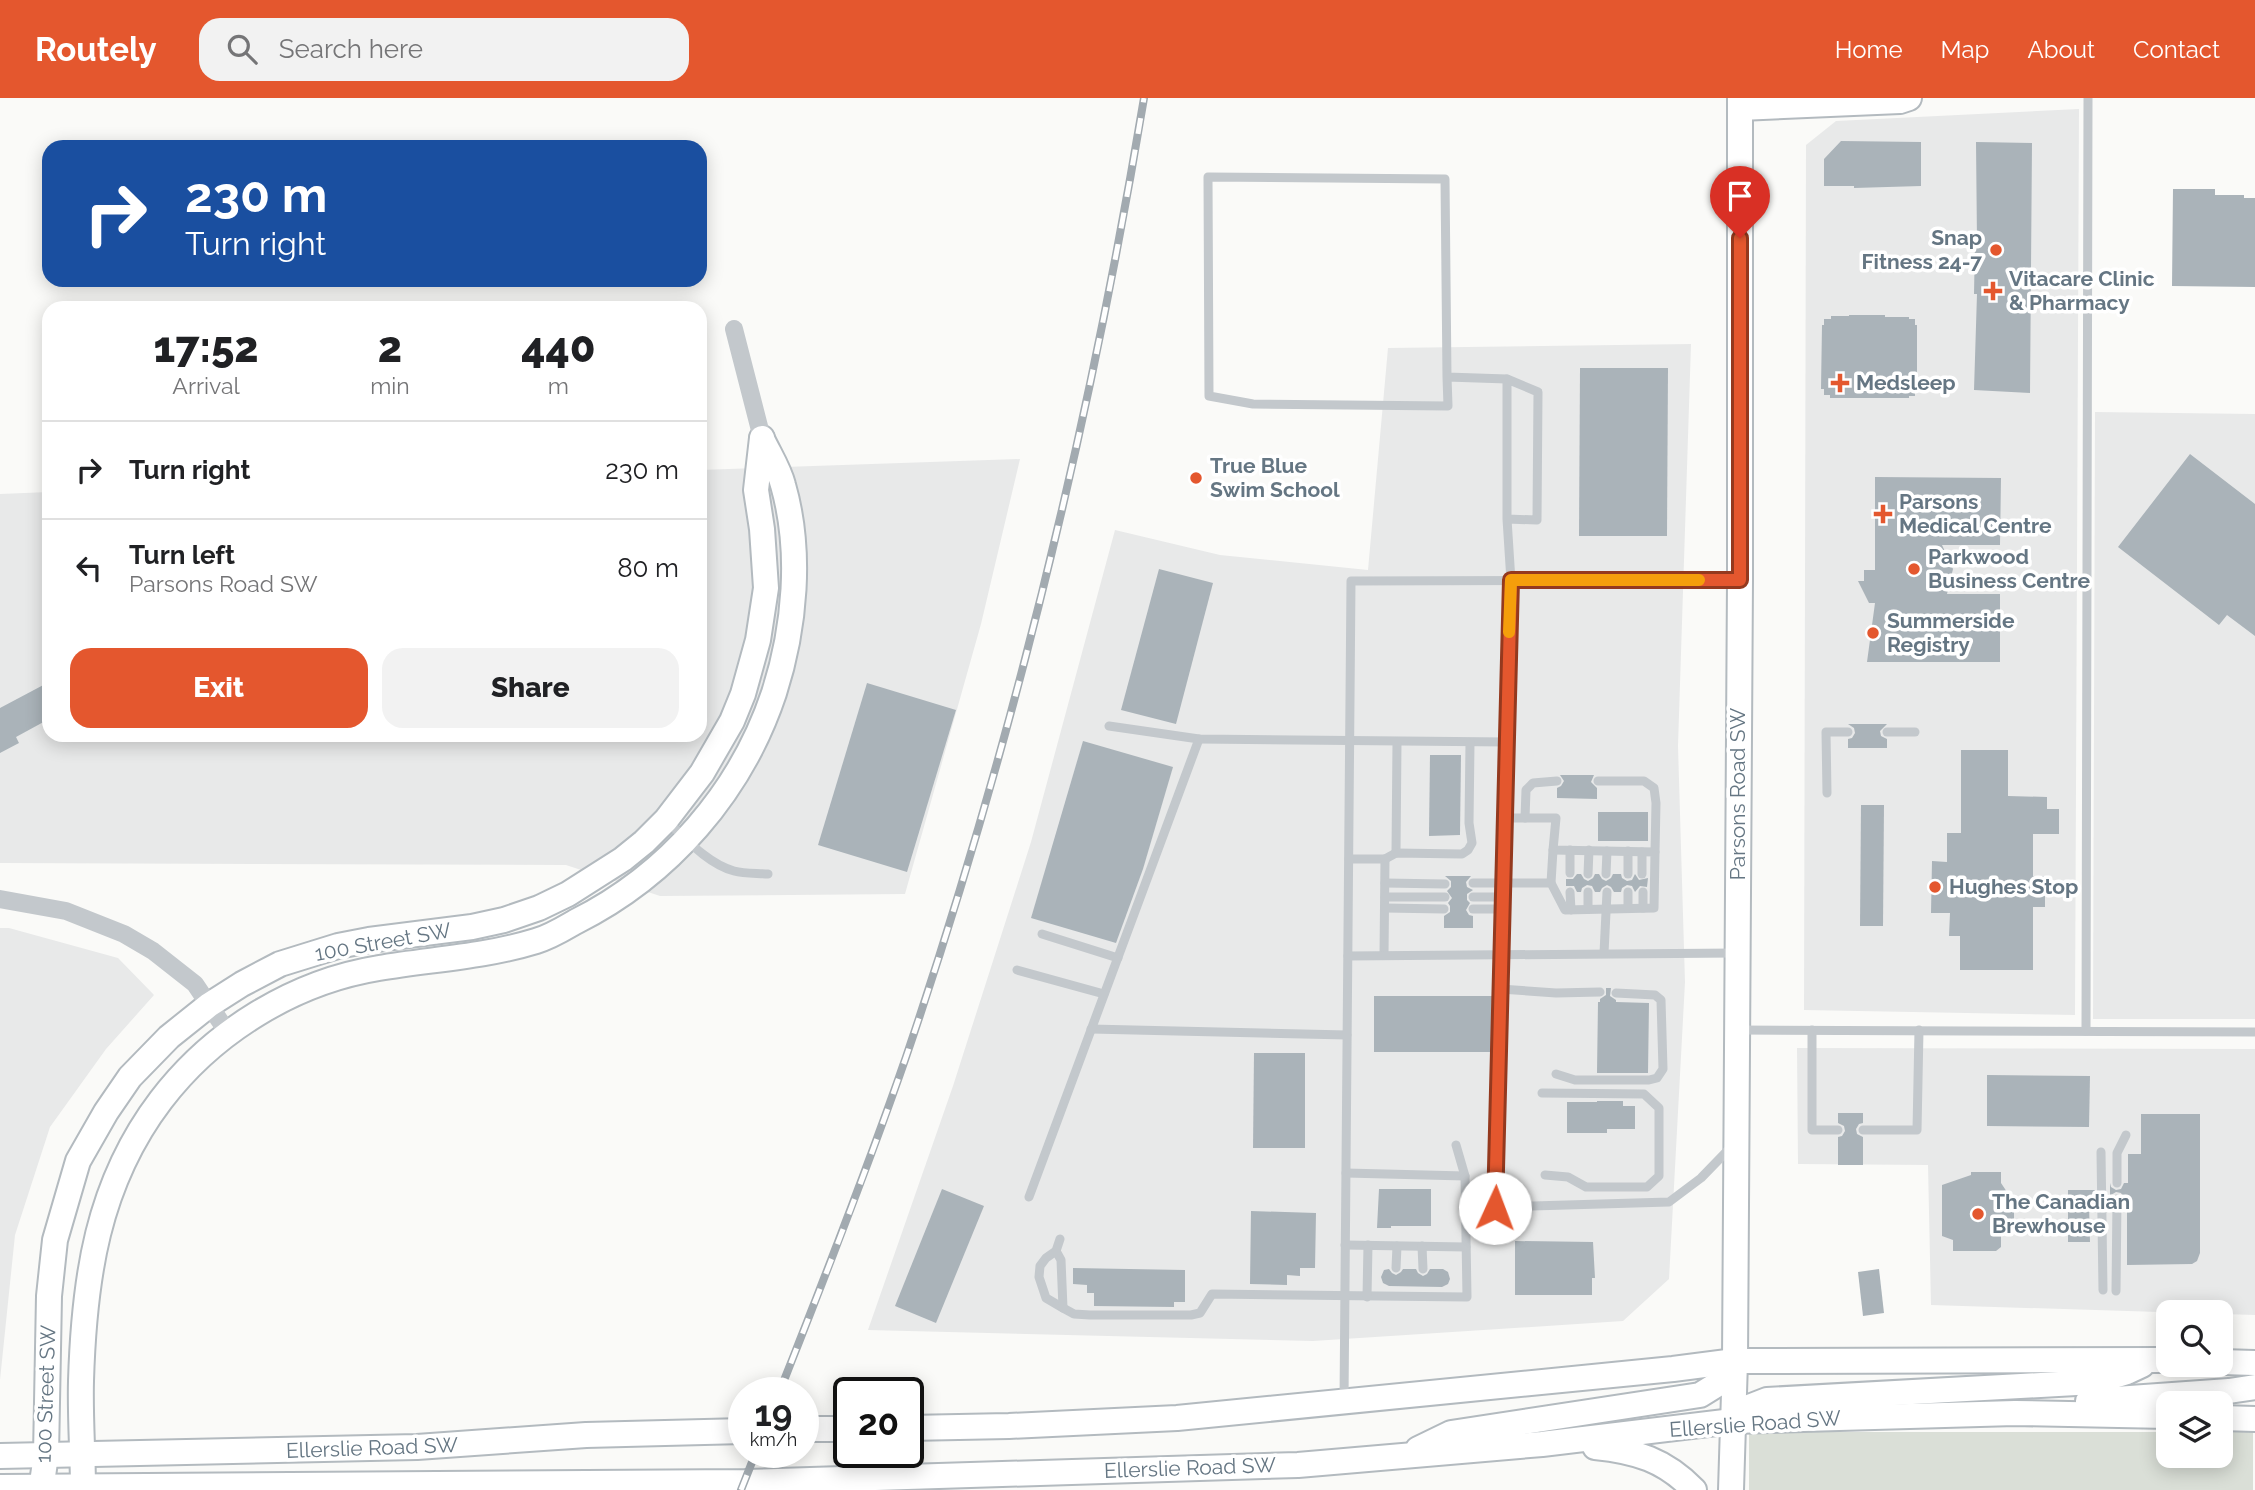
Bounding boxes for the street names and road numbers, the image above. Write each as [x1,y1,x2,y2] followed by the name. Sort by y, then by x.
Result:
[1725,708,1750,880] street label: Parsons Road SW
[313,917,453,966] street label: 100 Street SW
[31,1325,60,1463] street label: 100 Street SW
[1668,1405,1842,1442] street label: Ellerslie Road SW
[286,1432,458,1463] street label: Ellerslie Road SW
[1104,1452,1276,1483] street label: Ellerslie Road SW

